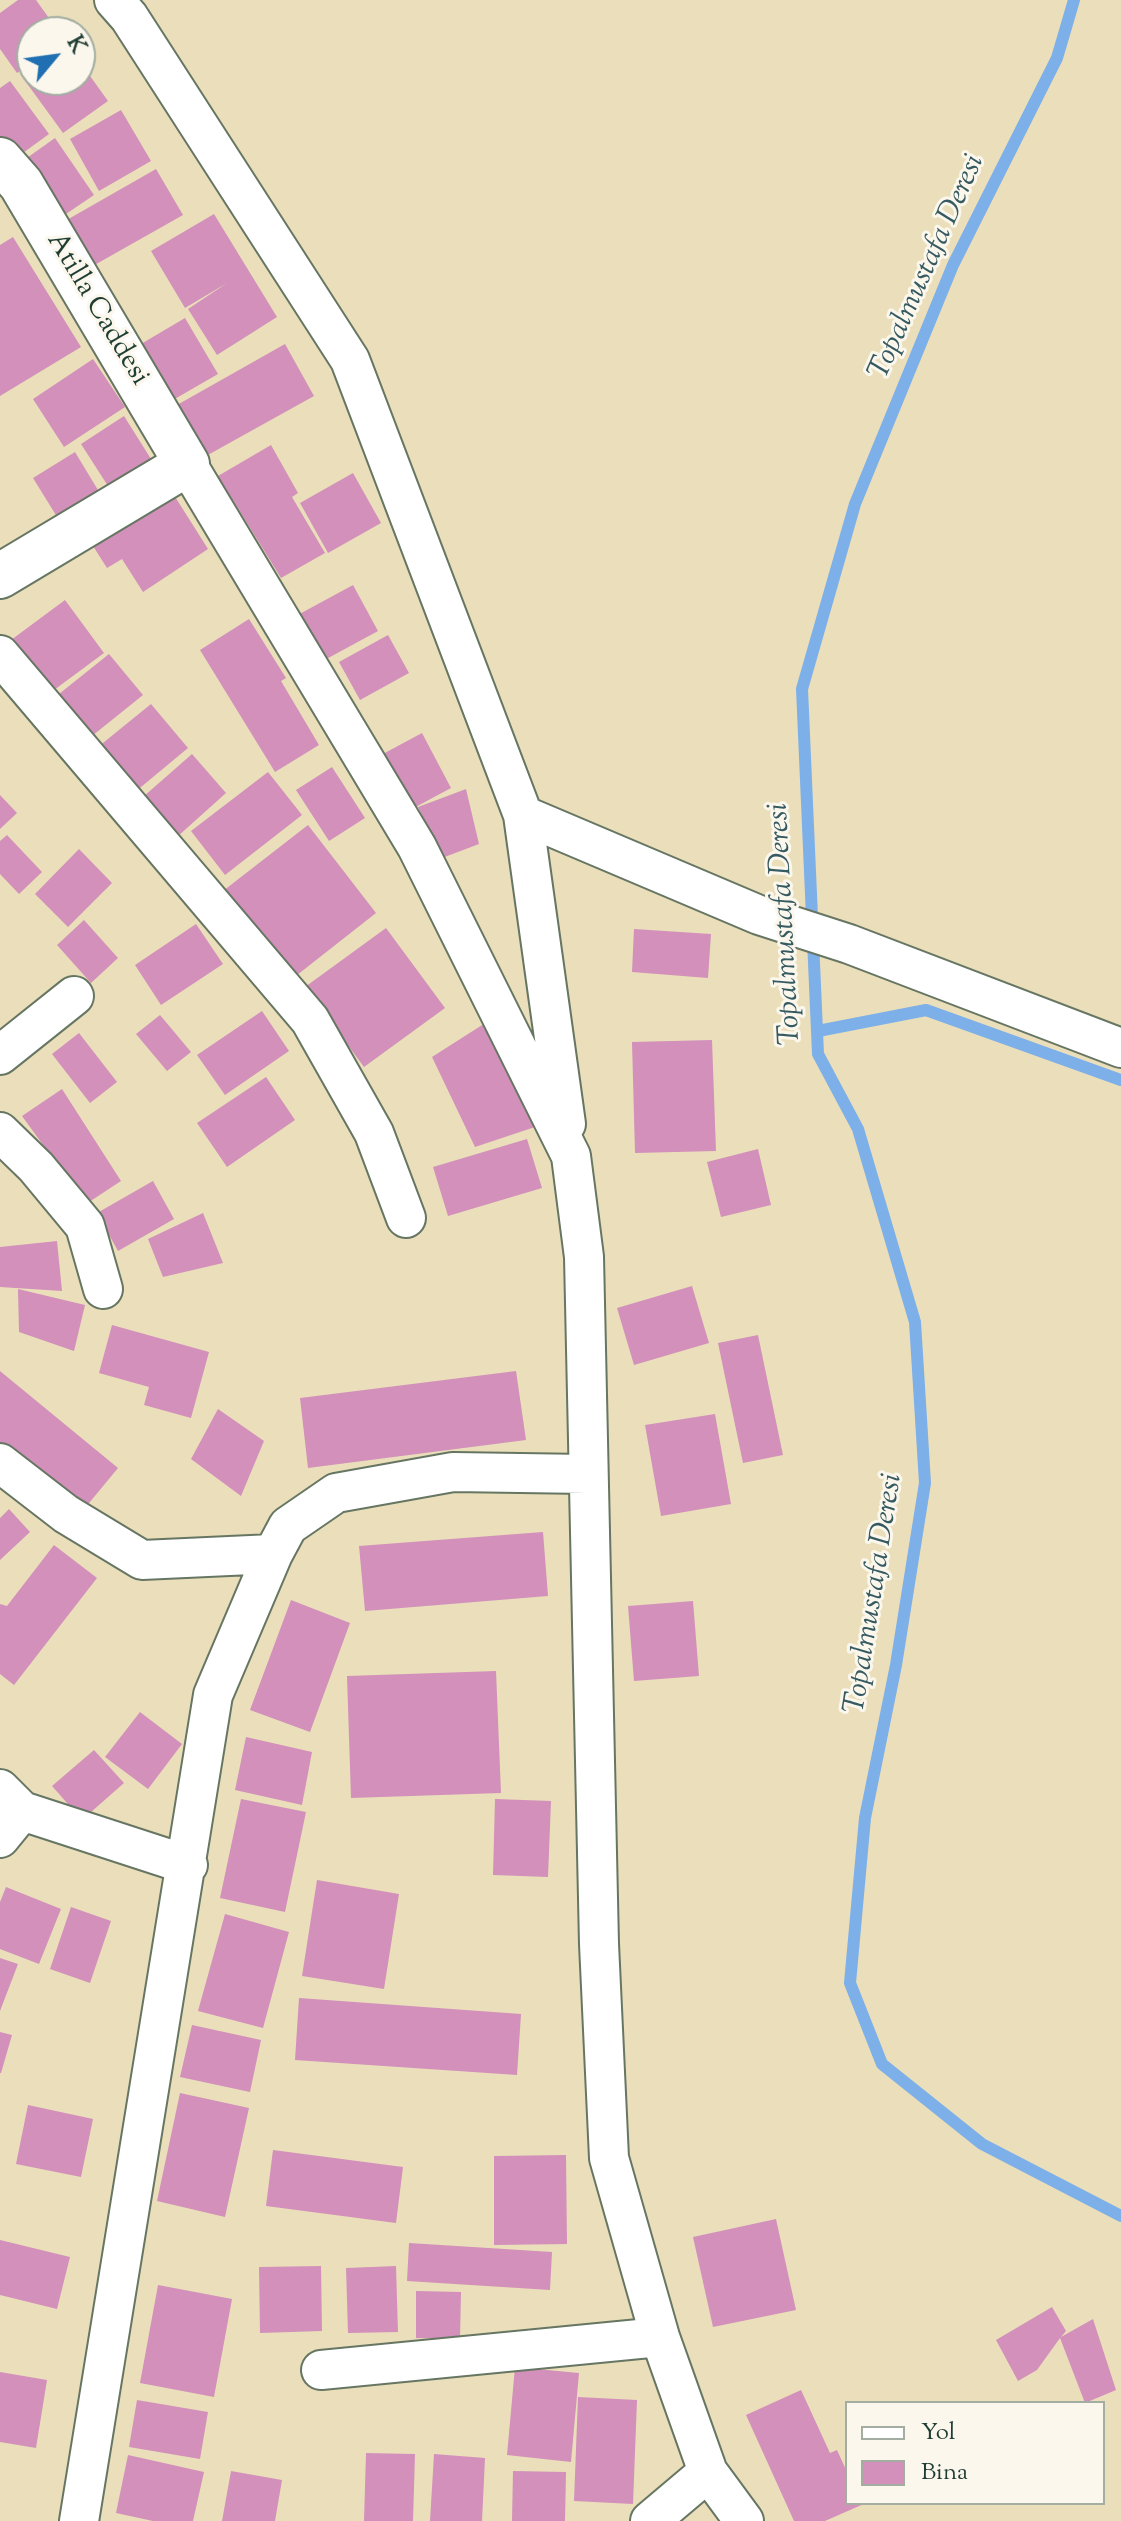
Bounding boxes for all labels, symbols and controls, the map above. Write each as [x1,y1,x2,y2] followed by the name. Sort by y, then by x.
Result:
[16,16,96,96] north arrow
[57,31,93,60] text: K
[863,150,995,386] water label: Topalmustafa Deresi
[37,228,155,392] street label: Atilla Caddesi
[763,802,811,1046] water label: Topalmustafa Deresi
[839,1472,913,1716] water label: Topalmustafa Deresi
[845,2401,1105,2505] legend
[921,2416,955,2450] text: Yol
[921,2456,968,2490] text: Bina

